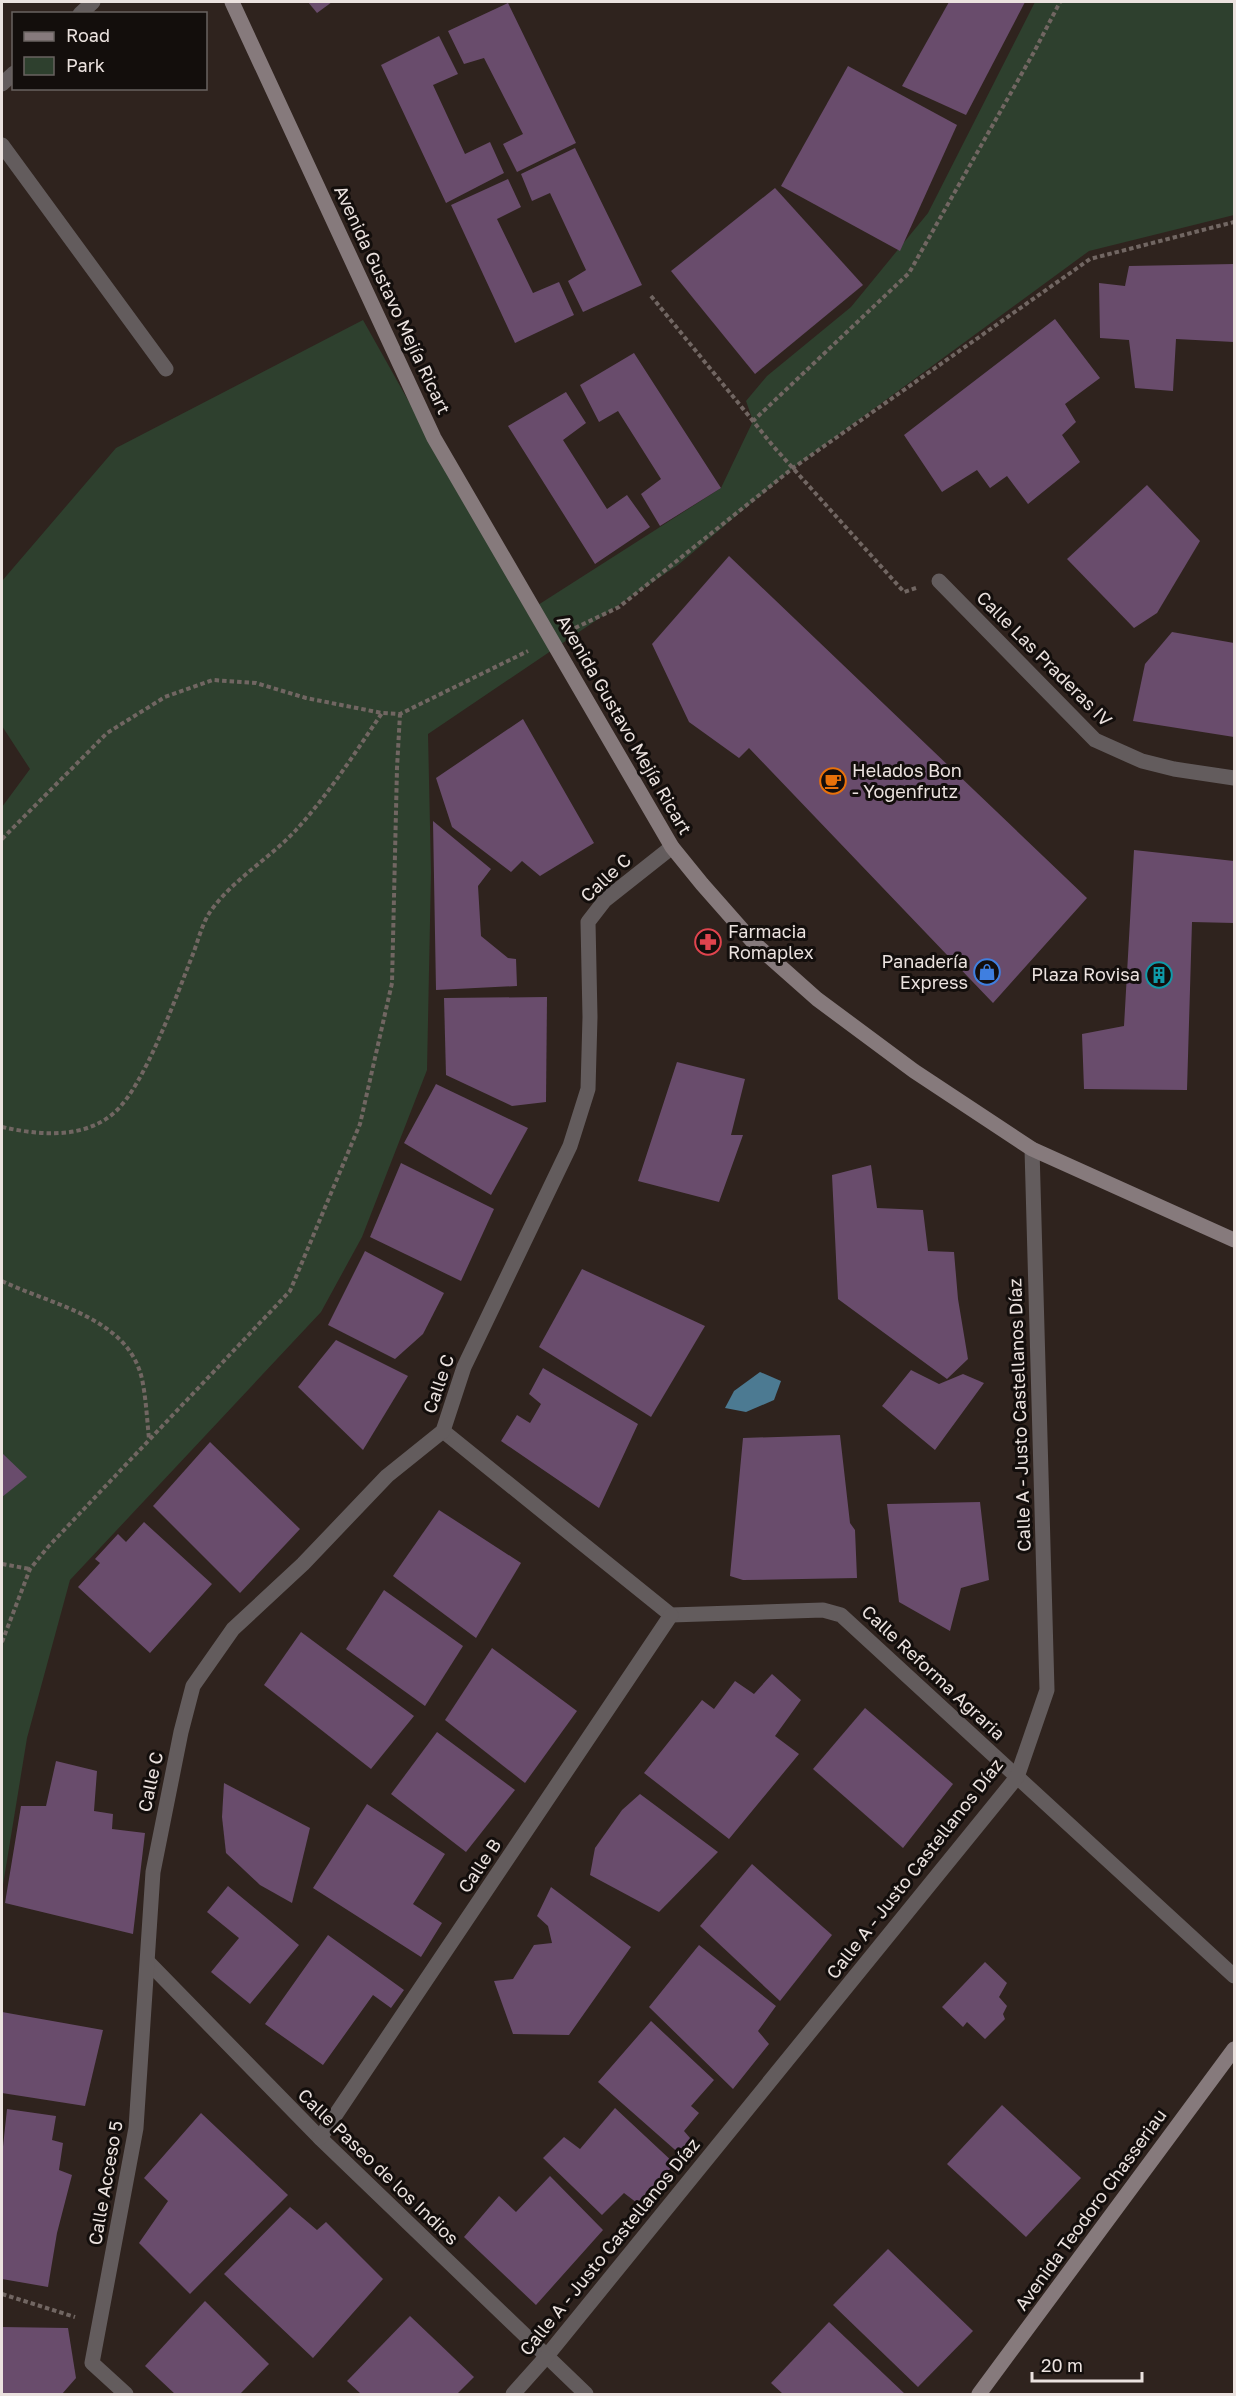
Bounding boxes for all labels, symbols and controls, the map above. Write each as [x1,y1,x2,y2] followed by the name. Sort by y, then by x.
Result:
[12,12,207,90] legend
[66,24,110,46] text: Road
[66,54,105,76] text: Park
[330,182,456,417] street label: Avenida Gustavo Mejía Ricart
[972,586,1117,731] street label: Calle Las Praderas IV
[553,611,697,838] street label: Avenida Gustavo Mejía Ricart
[852,759,962,802] place label: Helados Bon - Yogenfrutz
[818,766,848,796] cafe icon: Helados Bon - Yogenfrutz
[576,848,635,906] street label: Calle C
[728,920,814,963] place label: Farmacia Romaplex
[693,927,723,957] pharmacy icon: Farmacia Romaplex
[881,950,968,993] place label: Panadería Express
[972,957,1002,987] shop icon: Panadería Express
[1144,960,1174,990] building icon: Plaza Rovisa
[1031,963,1140,985] place label: Plaza Rovisa
[1003,1278,1035,1552] street label: Calle A - Justo Castellanos Díaz
[418,1351,458,1416] street label: Calle C
[858,1600,1010,1744] street label: Calle Reforma Agraria
[133,1750,167,1814] street label: Calle C
[821,1754,1007,1983] street label: Calle A - Justo Castellanos Díaz
[453,1834,505,1897] street label: Calle B
[294,2084,464,2249] street label: Calle Paseo de los Indios
[1010,2104,1171,2314] street label: Avenida Teodoro Chasseriau
[83,2119,127,2247] street label: Calle Acceso 5
[515,2133,704,2360] street label: Calle A - Justo Castellanos Díaz
[1032,2345,1142,2383] scale bar
[1041,2354,1083,2376] text: 20 m

